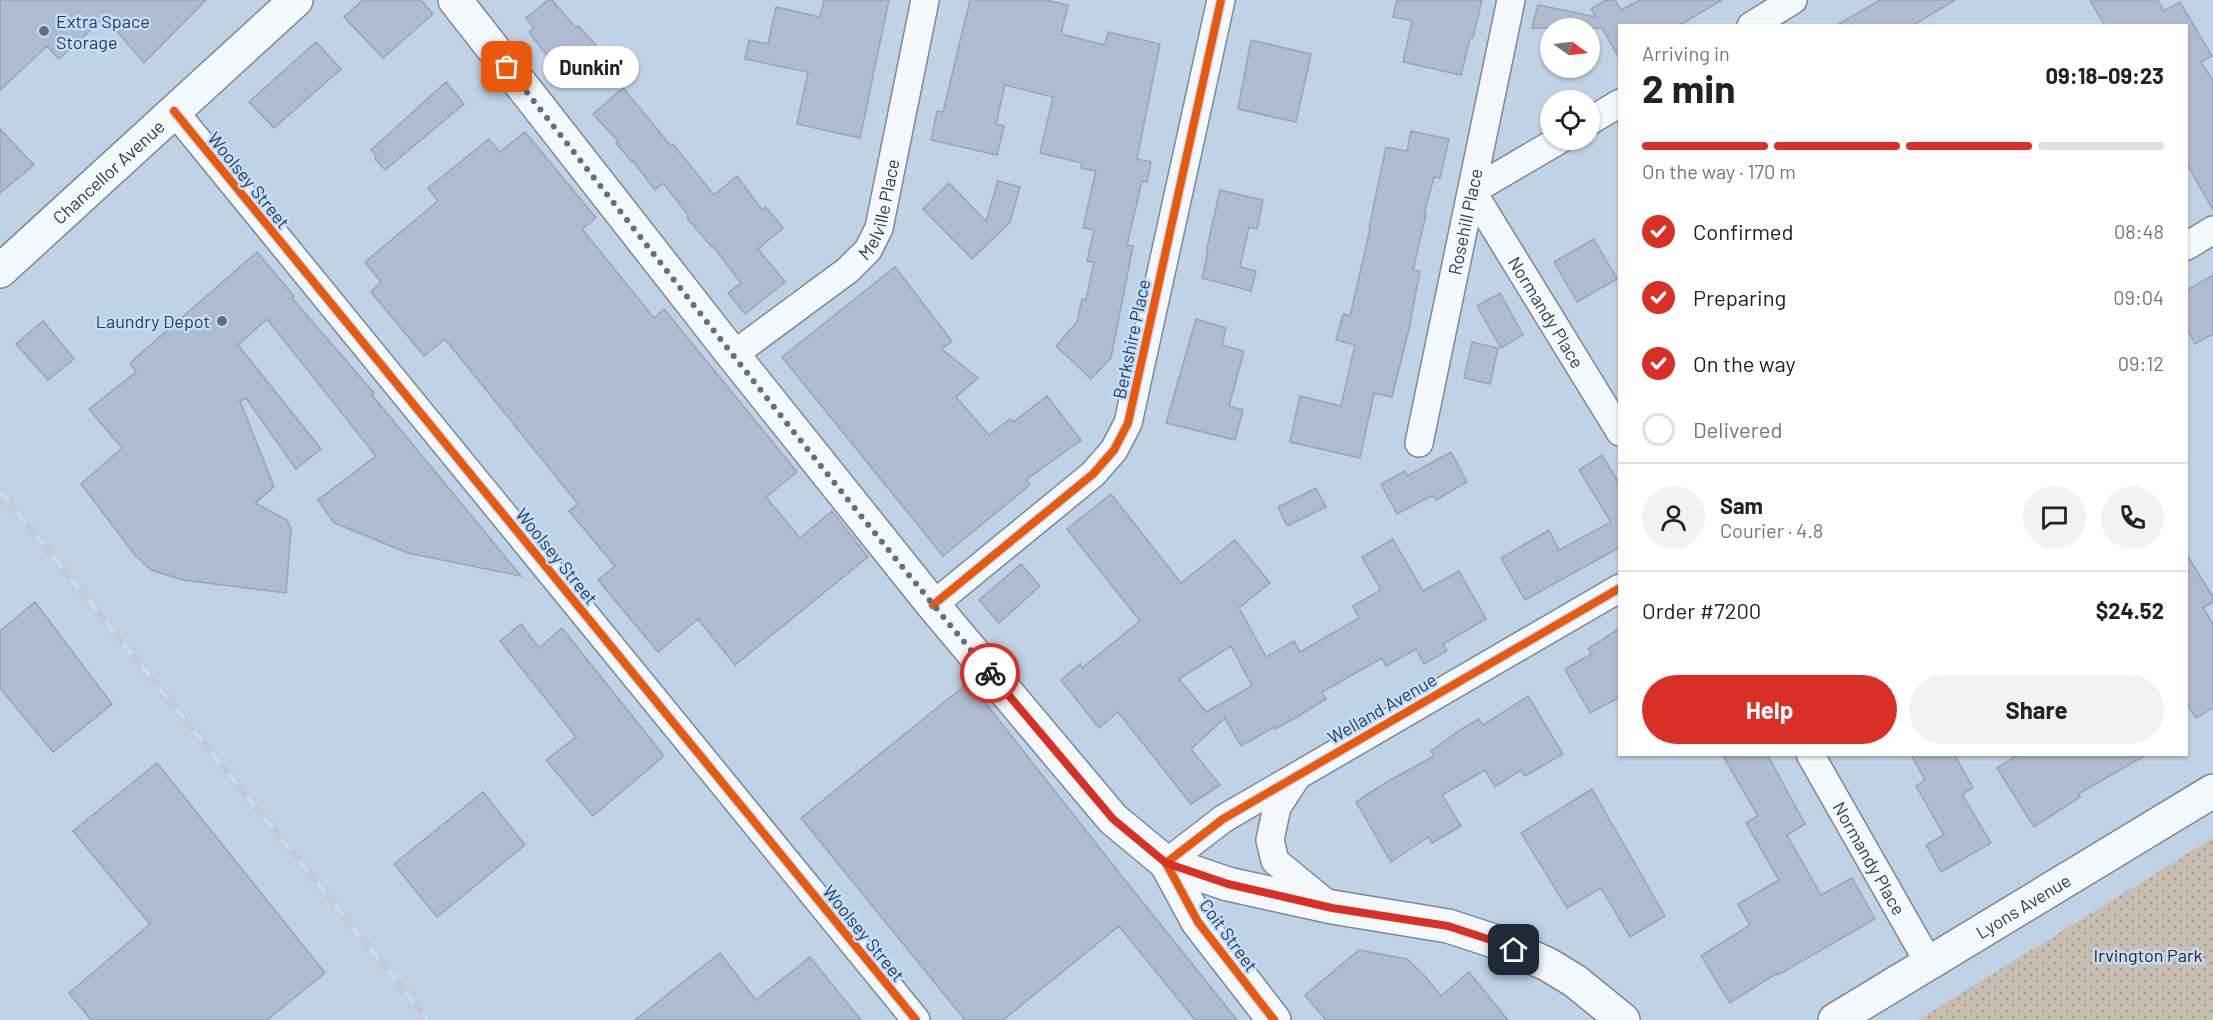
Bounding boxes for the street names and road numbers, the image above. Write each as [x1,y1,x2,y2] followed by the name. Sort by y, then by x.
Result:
[48,115,169,228] street label: Chancellor Avenue
[203,127,295,233] street label: Woolsey Street
[854,157,904,264] street label: Melville Place
[1443,167,1487,277] street label: Rosehill Place
[1504,252,1589,372] street label: Normandy Place
[1108,277,1154,401] street label: Berkshire Place
[511,503,603,609] street label: Woolsey Street
[1324,668,1440,748] street label: Welland Avenue
[1828,798,1910,919] street label: Normandy Place
[1972,869,2075,943] street label: Lyons Avenue
[818,880,910,986] street label: Woolsey Street
[1195,894,1263,976] street label: Coit Street

